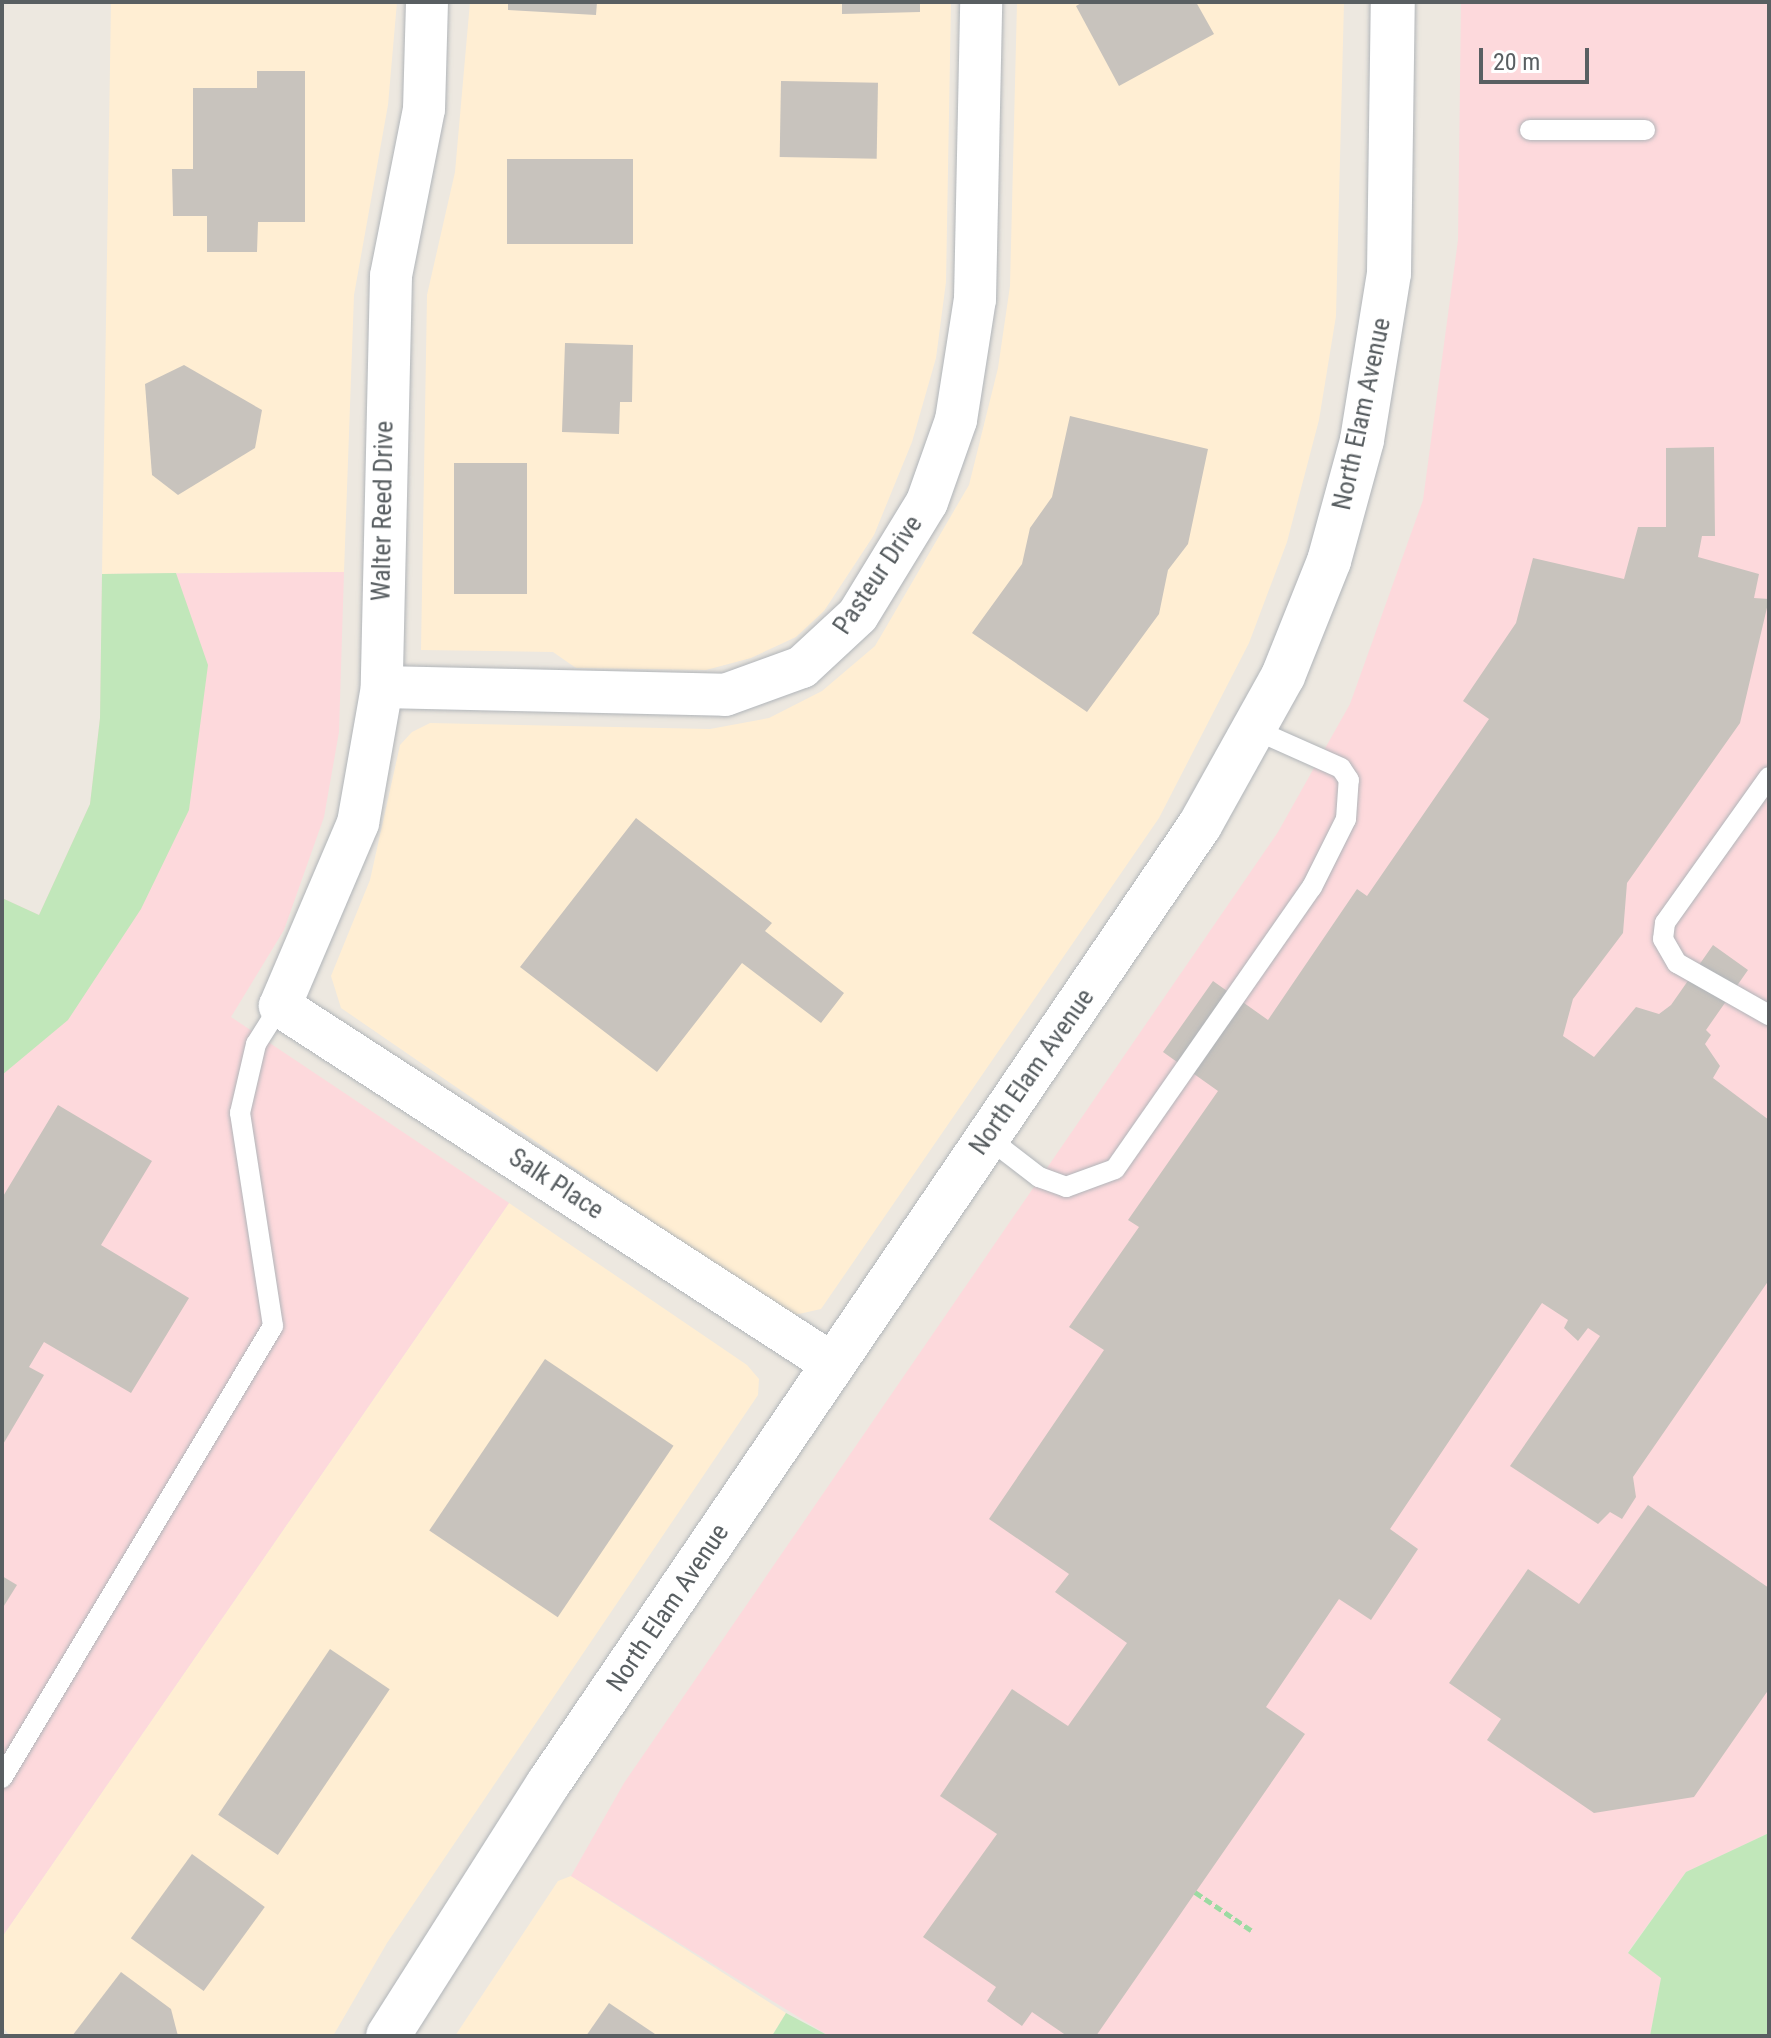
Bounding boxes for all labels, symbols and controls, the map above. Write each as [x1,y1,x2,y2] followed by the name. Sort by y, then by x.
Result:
[1483,32,1593,82] scale bar
[1493,48,1540,76] text: 20 m
[1326,315,1398,513] street label: North Elam Avenue
[366,420,400,602] street label: Walter Reed Drive
[827,510,929,640] street label: Pasteur Drive
[963,983,1101,1161] street label: North Elam Avenue
[503,1142,609,1226] street label: Salk Place
[600,1518,736,1698] street label: North Elam Avenue

